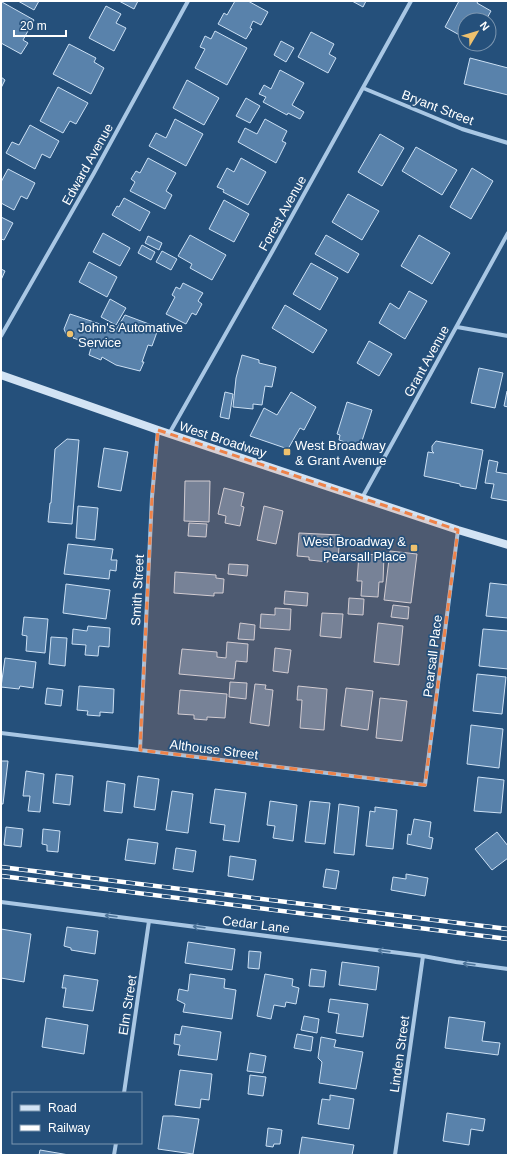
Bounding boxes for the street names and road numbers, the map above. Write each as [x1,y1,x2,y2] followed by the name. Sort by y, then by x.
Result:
[400,87,476,128] street label: Bryant Street
[59,121,116,208] street label: Edward Avenue
[256,173,309,253] street label: Forest Avenue
[401,323,452,400] street label: Grant Avenue
[177,418,269,461] street label: West Broadway
[128,554,147,626] street label: Smith Street
[420,614,445,698] street label: Pearsall Place
[169,737,259,762] street label: Althouse Street
[221,913,291,936] street label: Cedar Lane
[115,974,140,1036] street label: Elm Street
[387,1014,412,1093] street label: Linden Street

